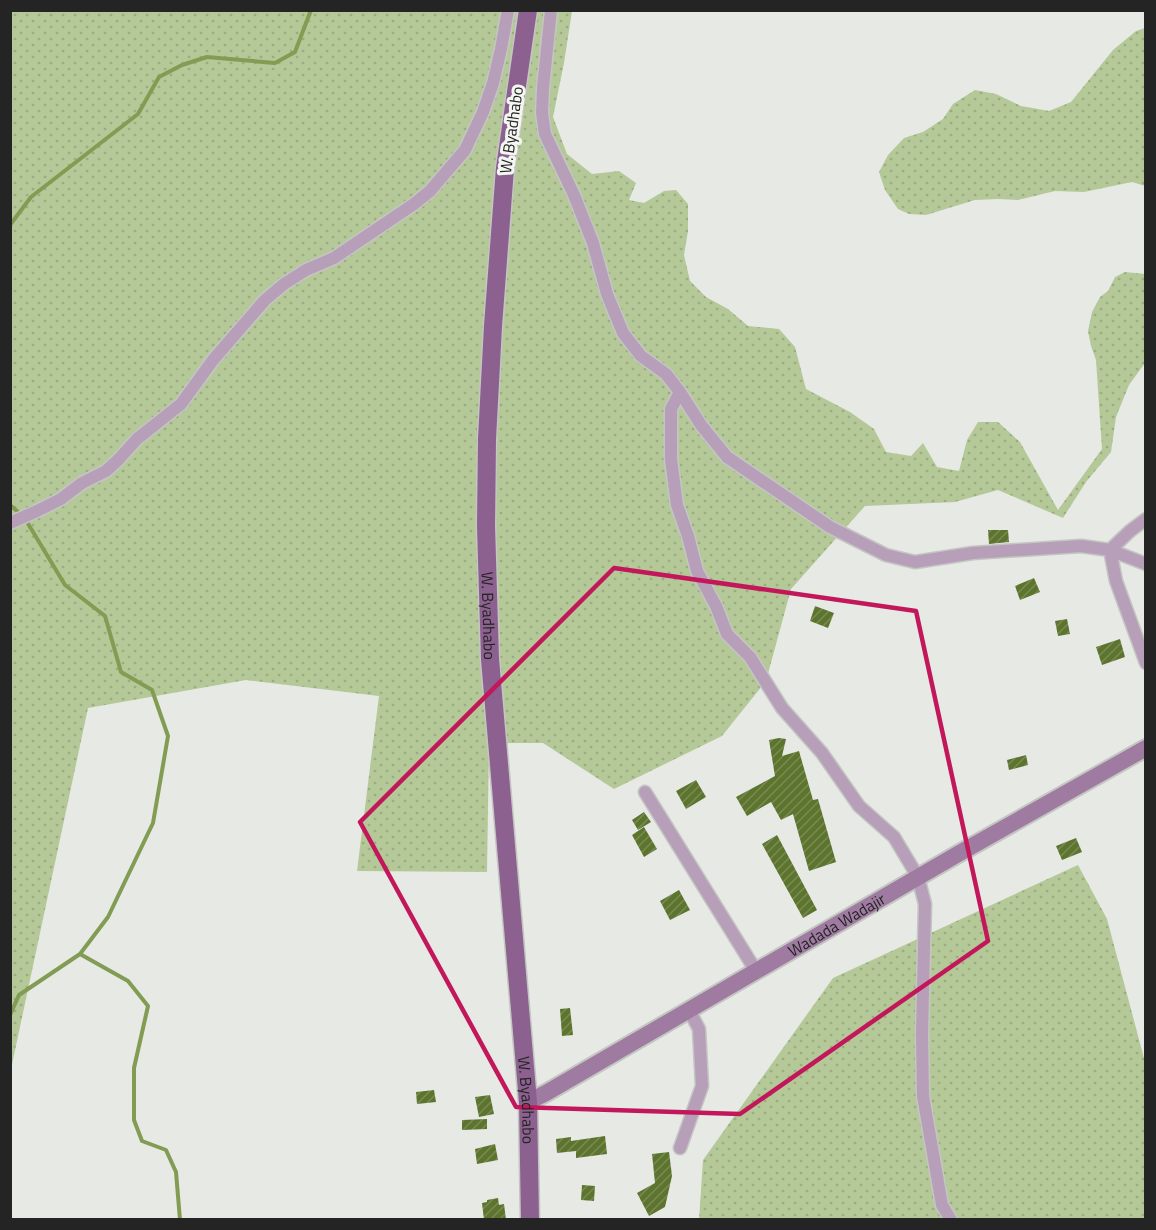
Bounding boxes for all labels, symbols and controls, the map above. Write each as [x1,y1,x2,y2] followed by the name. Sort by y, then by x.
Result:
[493,85,529,175] street label: W. Byadhabo
[475,571,502,660] street label: W. Byadhabo
[783,886,890,962] street label: Wadada Wadajir
[512,1055,541,1144] street label: W. Byadhabo

